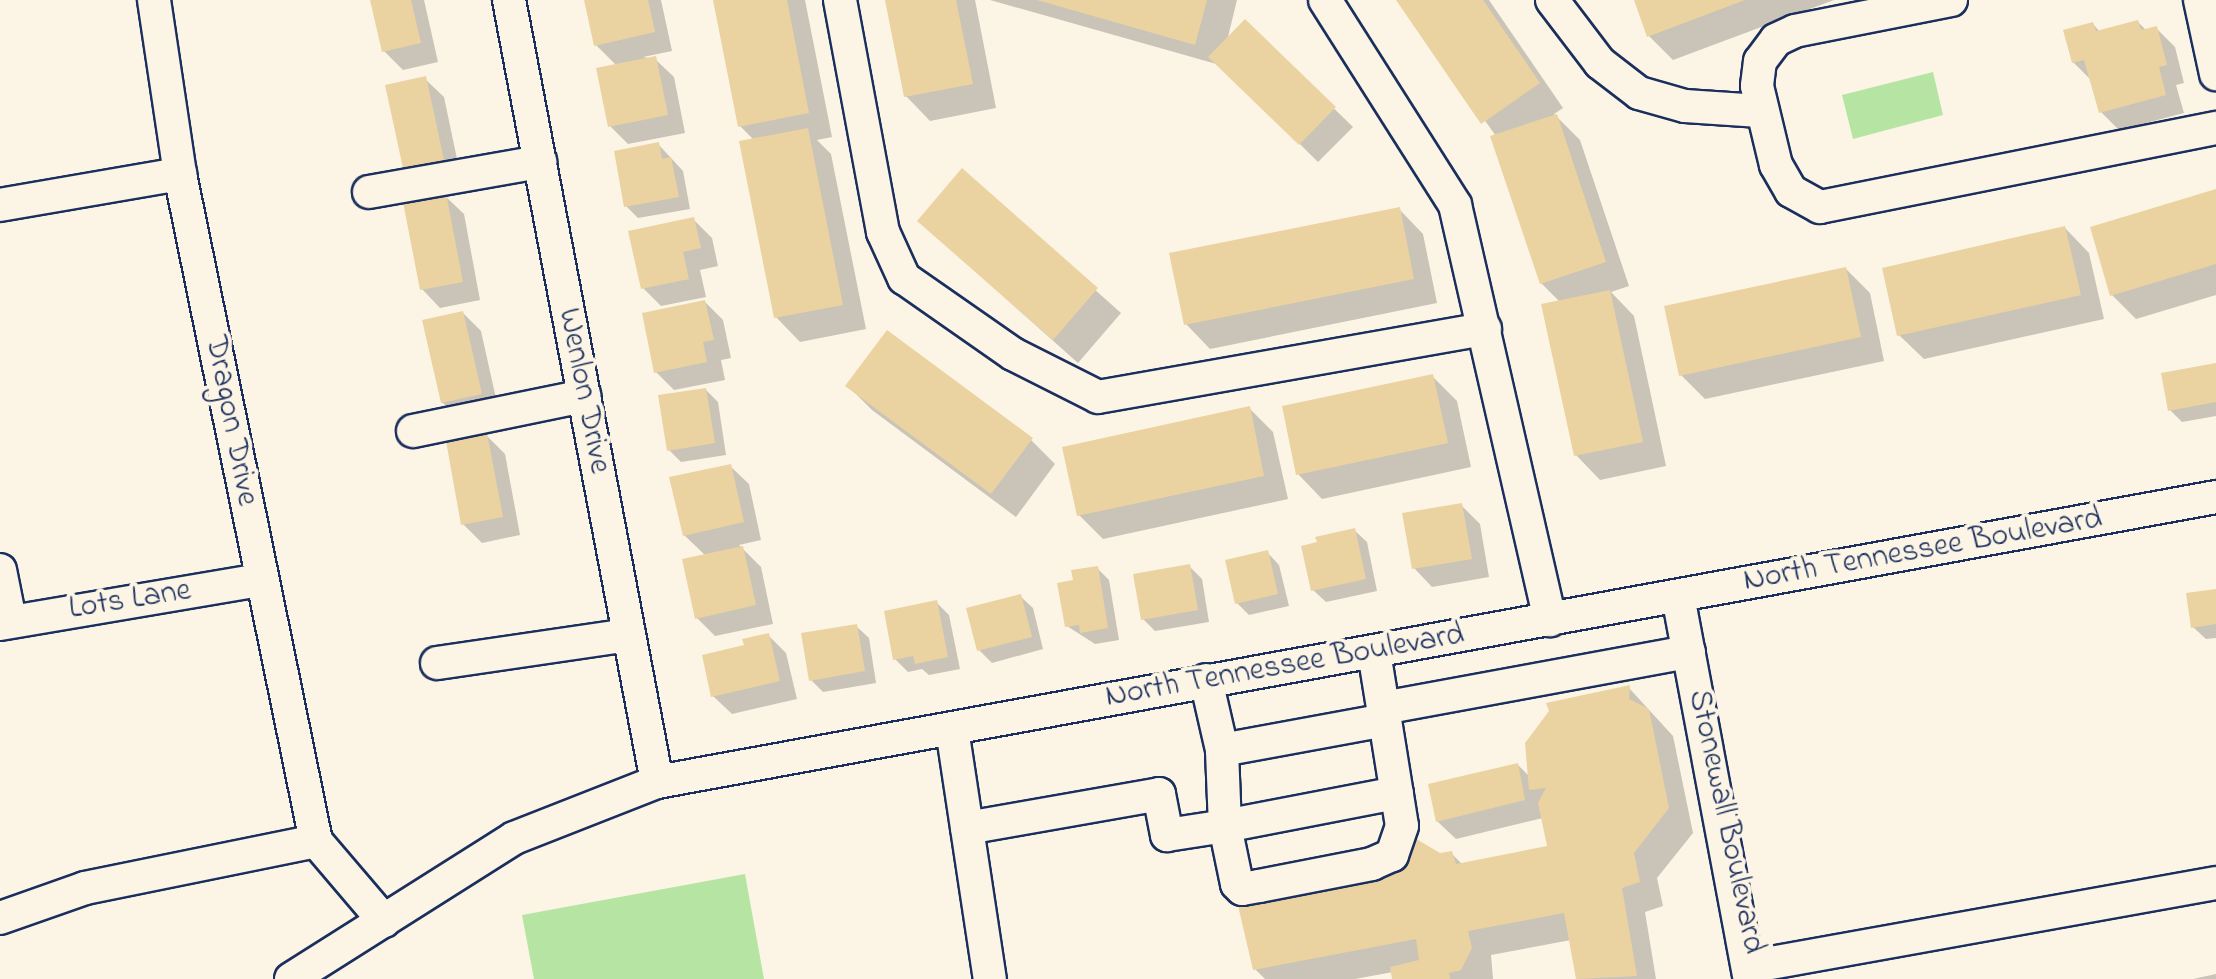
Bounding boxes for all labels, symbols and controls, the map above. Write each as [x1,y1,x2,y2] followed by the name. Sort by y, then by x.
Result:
[548,305,618,477] street label: Wenlon Drive
[195,333,265,509] street label: Dragon Drive
[1741,501,2105,601] street label: North Tennessee Boulevard
[66,572,194,630] street label: Lots Lane
[1103,617,1467,717] street label: North Tennessee Boulevard
[1678,687,1772,957] street label: Stonewall Boulevard

